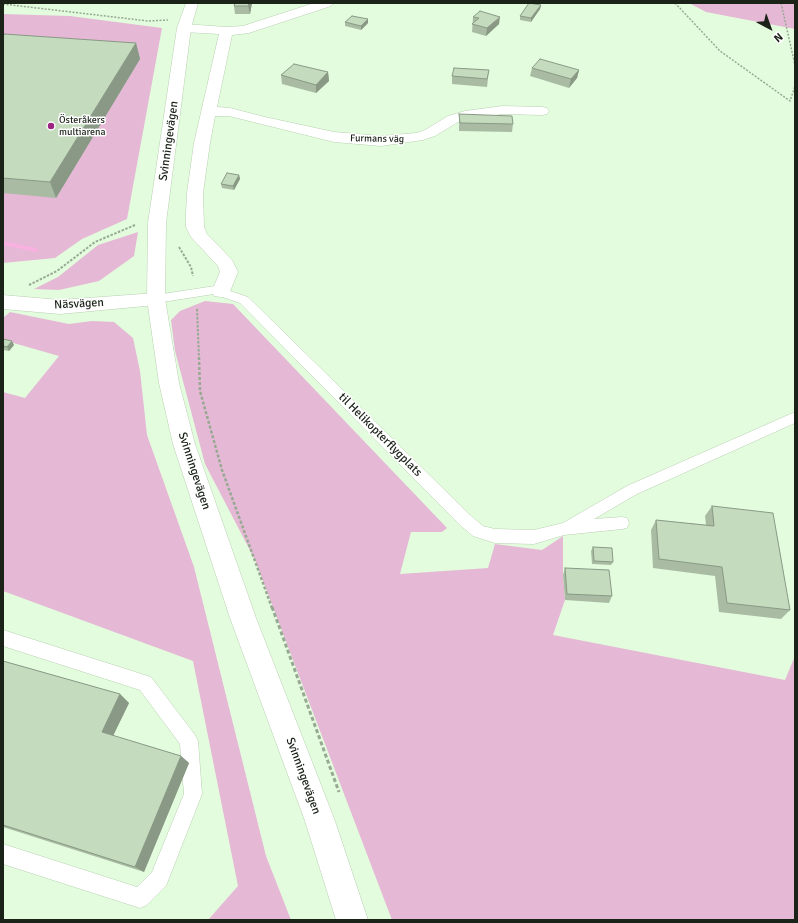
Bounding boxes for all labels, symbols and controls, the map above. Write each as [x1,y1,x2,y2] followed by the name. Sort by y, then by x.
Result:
[750,8,790,48] north arrow
[771,30,785,45] text: N
[156,100,182,182] street label: Svinningevägen
[59,114,106,138] place label: Österåkers multiarena
[46,121,56,131] marker: Österåkers multiarena
[350,133,404,145] street label: Furmans väg
[54,296,104,312] street label: Näsvägen
[335,390,425,480] street label: til Helikopterflygplats
[175,431,213,511] street label: Svinningevägen
[282,736,324,816] street label: Svinningevägen

